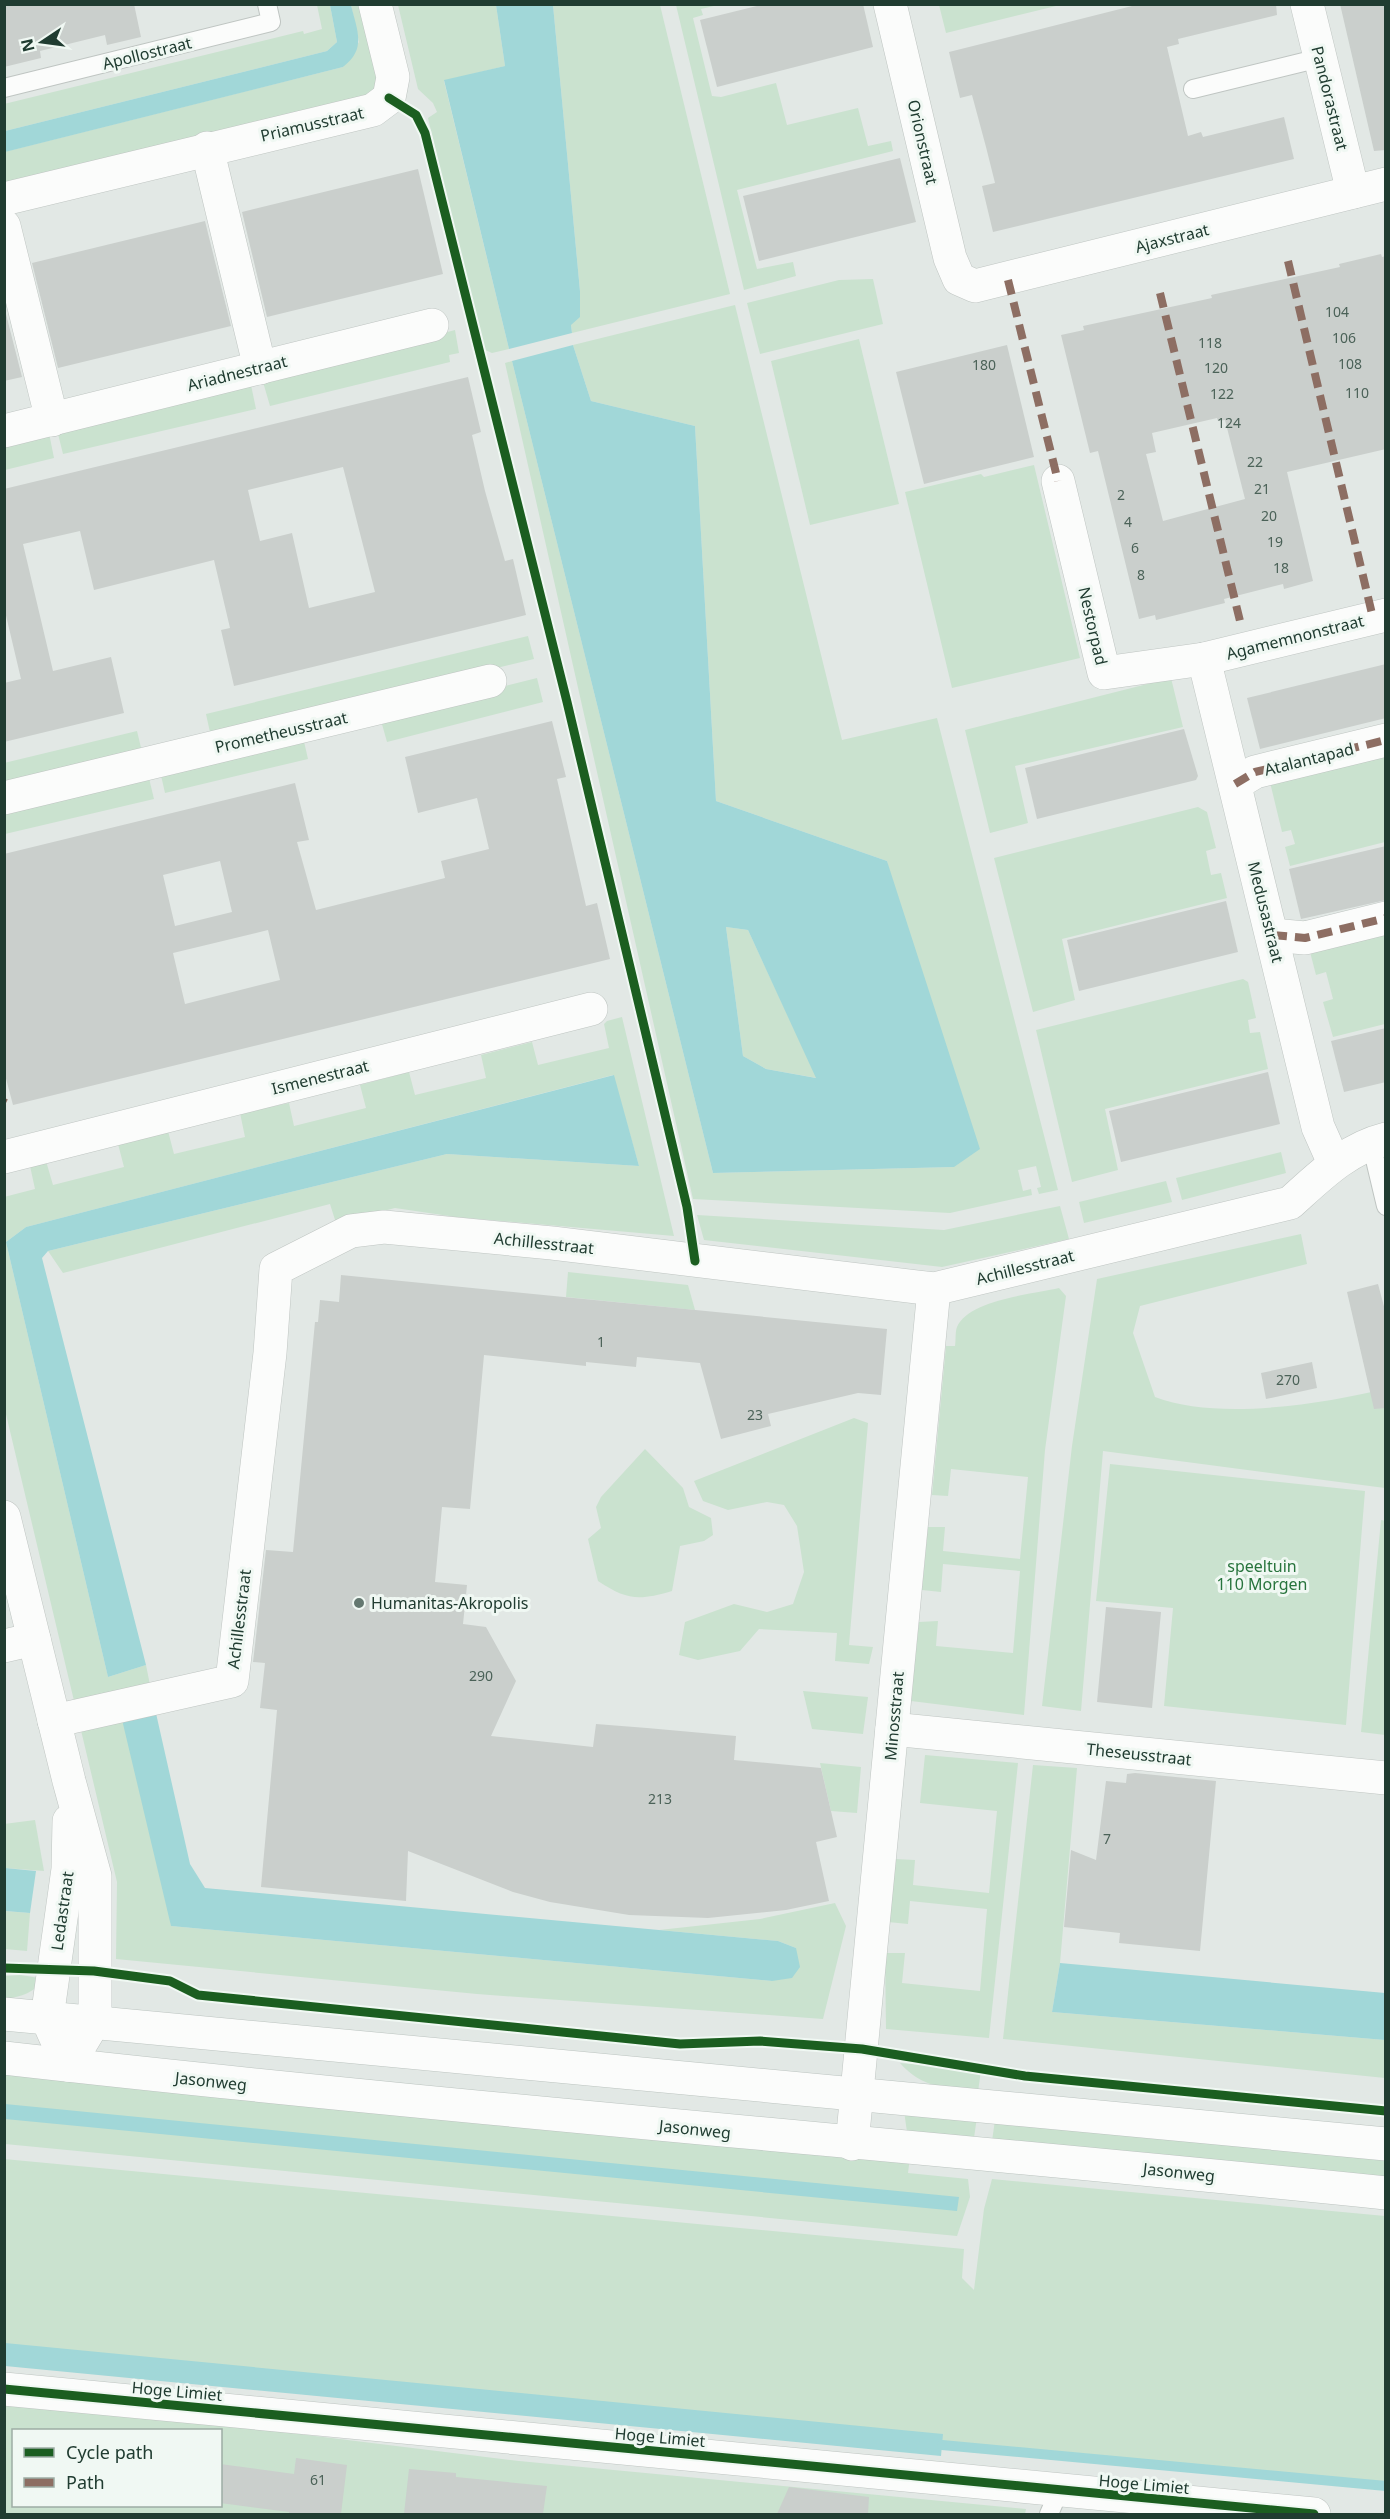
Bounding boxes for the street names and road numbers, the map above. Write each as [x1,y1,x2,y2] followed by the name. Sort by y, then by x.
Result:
[100,31,194,75] street label: Apollostraat
[1306,44,1354,153] street label: Pandorastraat
[903,97,943,187] street label: Orionstraat
[258,101,366,147] street label: Priamusstraat
[1133,218,1211,258] street label: Ajaxstraat
[185,350,289,396] street label: Ariadnestraat
[1073,585,1113,667] street label: Nestorpad
[1224,609,1366,665] street label: Agamemnonstraat
[213,706,350,758] street label: Prometheusstraat
[1262,737,1356,781] street label: Atalantapad
[1243,859,1289,965] street label: Medusastraat
[269,1054,371,1100] street label: Ismenestraat
[493,1227,595,1259] street label: Achillesstraat
[974,1244,1077,1290] street label: Achillesstraat
[222,1568,256,1670] street label: Achillesstraat
[879,1670,909,1761] street label: Minosstraat
[1085,1738,1193,1770] street label: Theseusstraat
[46,1870,78,1952] street label: Ledastraat
[172,2066,248,2096] street label: Jasonweg
[656,2114,732,2144] street label: Jasonweg
[1140,2157,1216,2187] street label: Jasonweg
[131,2376,223,2406] street label: Hoge Limiet
[614,2422,706,2452] street label: Hoge Limiet
[1098,2469,1190,2499] street label: Hoge Limiet

